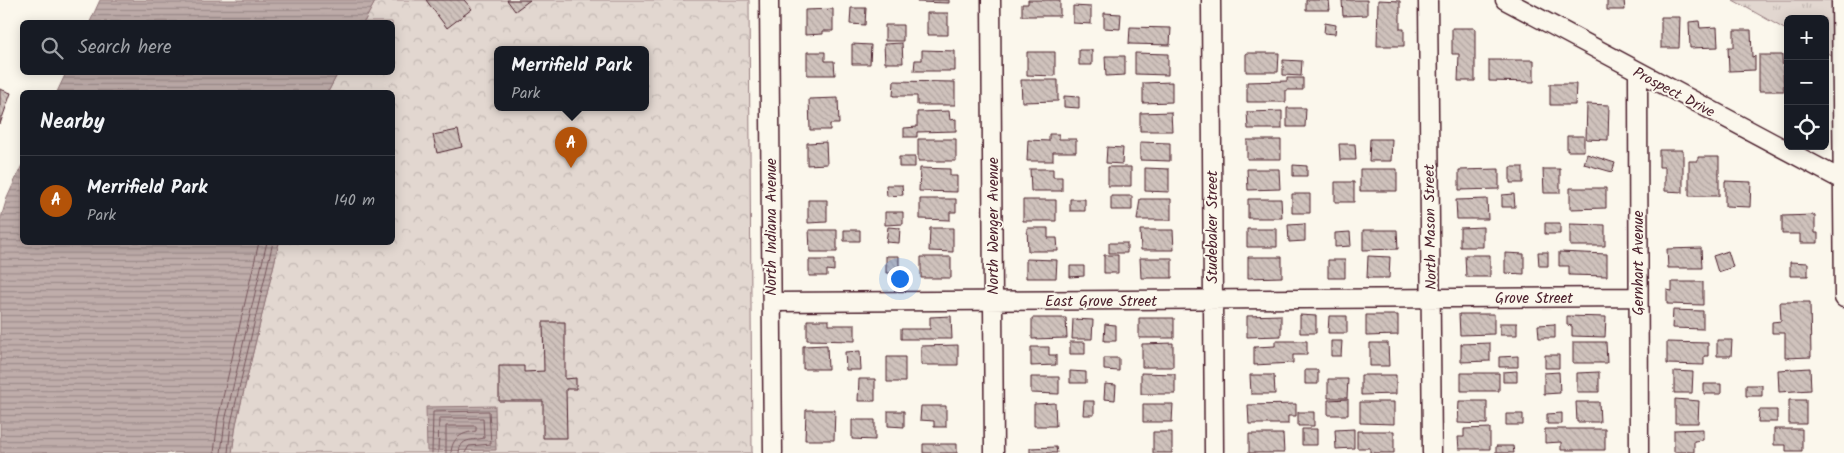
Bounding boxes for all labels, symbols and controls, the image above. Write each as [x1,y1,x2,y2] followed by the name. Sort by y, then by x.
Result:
[1784,15,1829,150] map controls
[1784,15,1829,60] button: +
[20,20,395,75] search box
[78,33,172,63] text: Search here
[38,34,66,62] icon: search
[494,46,649,111] popup
[511,51,632,81] text: Merrifield Park
[1784,60,1829,105] button: −
[1628,61,1719,125] street label: Prospect Drive
[511,81,540,106] text: Park
[1784,105,1829,150] button: locate
[40,106,105,139] text: Nearby
[555,127,587,168] pin: A
[982,157,1006,295] street label: North Wenger Avenue
[760,158,784,296] street label: North Indiana Avenue
[1418,164,1444,290] street label: North Mason Street
[1201,170,1225,283] street label: Studebaker Street
[87,173,207,203] text: Merrifield Park
[51,188,61,213] text: A
[334,188,375,213] text: 140 m
[87,203,116,228] text: Park
[1627,210,1651,315] street label: Gernhart Avenue
[887,266,913,292] your location
[1495,287,1573,311] street label: Grove Street
[1045,290,1157,314] street label: East Grove Street

